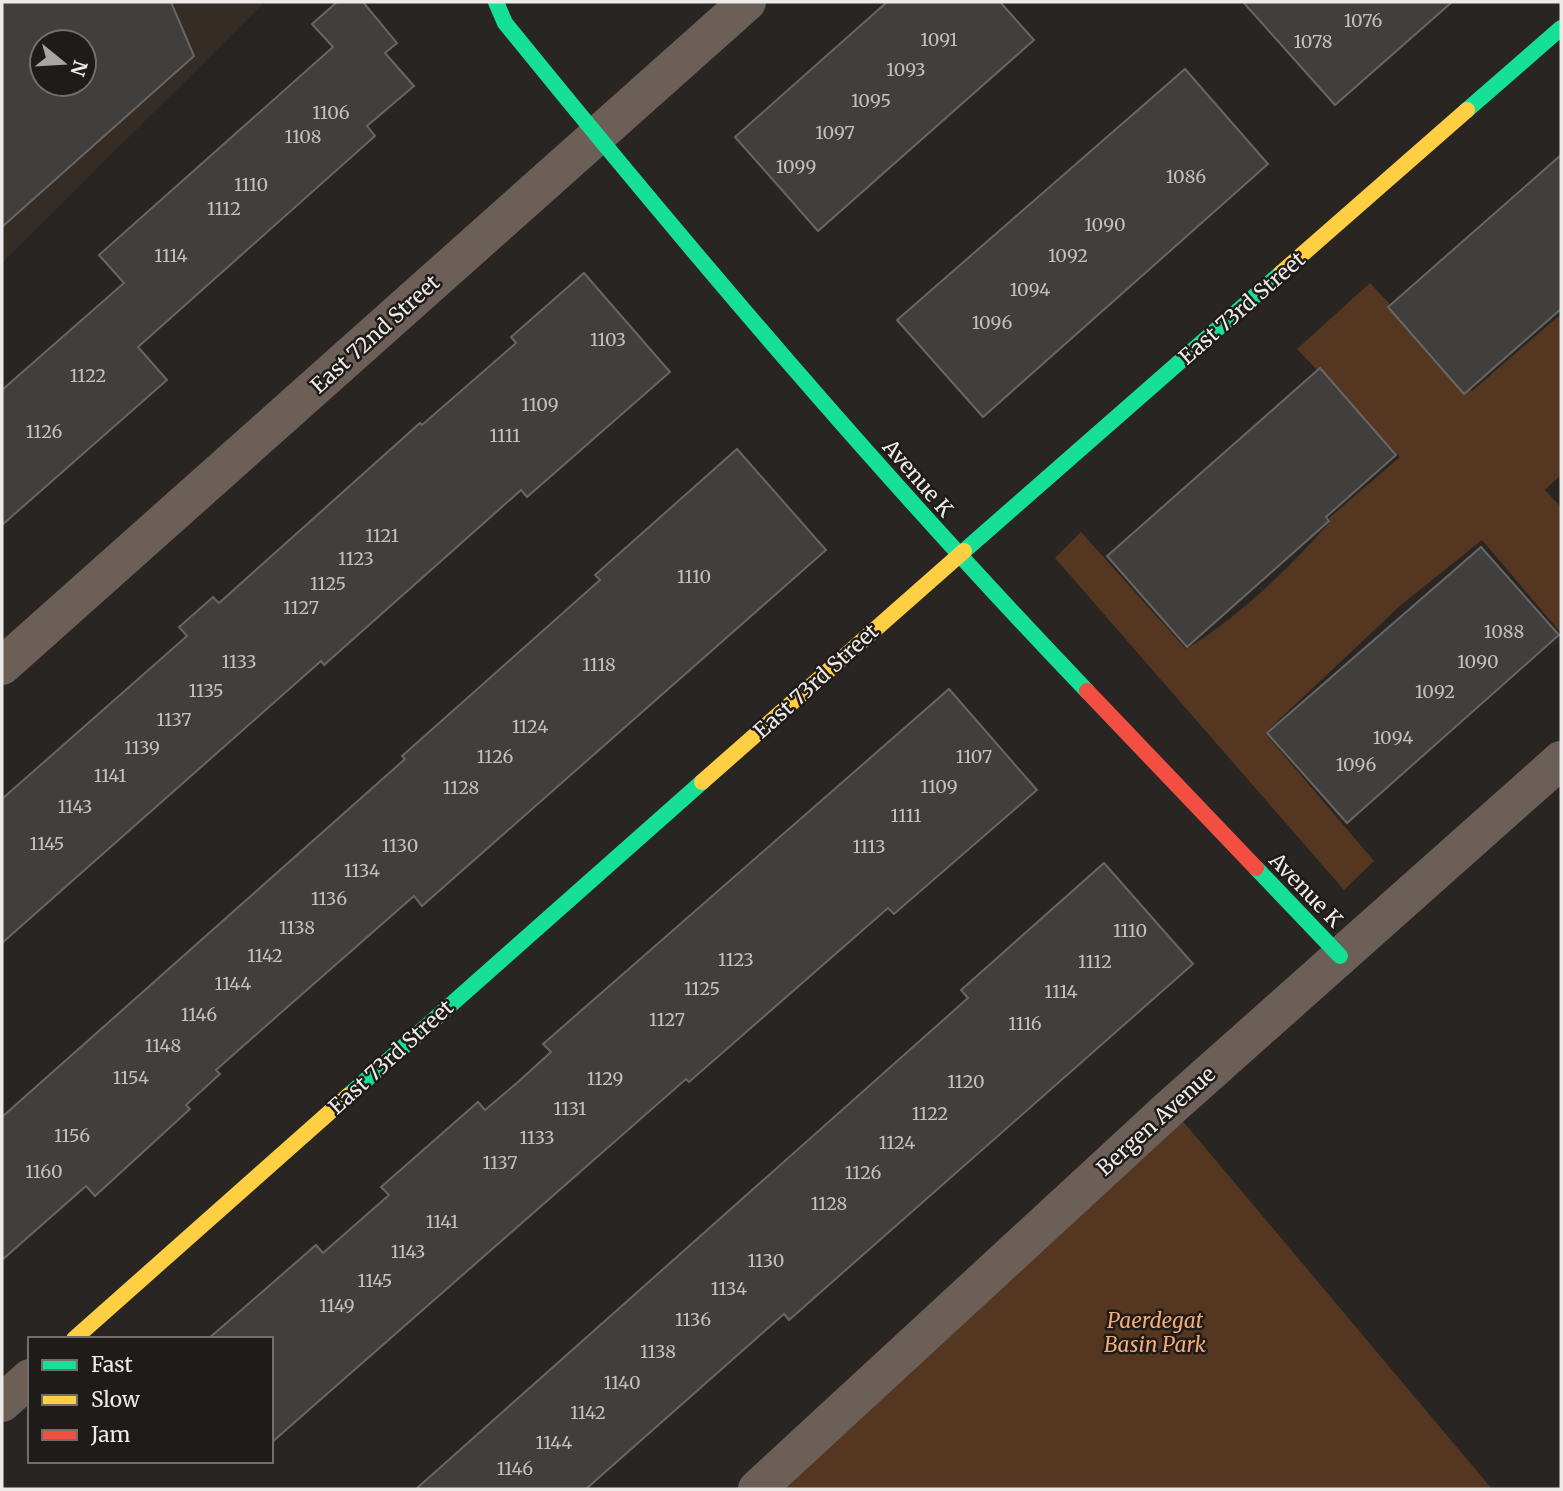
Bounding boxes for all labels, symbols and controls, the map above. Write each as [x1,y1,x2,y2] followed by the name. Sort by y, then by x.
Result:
[1344,9,1382,32] house number: 1076
[28,28,98,98] north arrow
[920,28,958,51] house number: 1091
[1294,30,1333,53] house number: 1078
[65,57,93,79] text: N
[886,58,926,81] house number: 1093
[851,89,891,112] house number: 1095
[312,101,350,124] house number: 1106
[815,121,855,144] house number: 1097
[284,125,322,148] house number: 1108
[776,155,816,178] house number: 1099
[1166,165,1206,188] house number: 1086
[234,173,268,196] house number: 1110
[207,197,241,220] house number: 1112
[1084,213,1126,236] house number: 1090
[154,244,188,267] house number: 1114
[1048,244,1088,267] house number: 1092
[1173,246,1311,370] street label: East 73rd Street
[305,269,445,399] street label: East 72nd Street
[1010,278,1050,301] house number: 1094
[972,311,1012,334] house number: 1096
[590,328,626,351] house number: 1103
[70,364,106,387] house number: 1122
[521,393,559,416] house number: 1109
[26,420,62,443] house number: 1126
[490,424,520,447] house number: 1111
[876,433,960,523] street label: Avenue K
[365,524,399,547] house number: 1121
[338,547,374,570] house number: 1123
[677,565,711,588] house number: 1110
[310,572,346,595] house number: 1125
[283,596,319,619] house number: 1127
[748,618,884,744] street label: East 73rd Street
[1484,620,1524,643] house number: 1088
[222,650,257,673] house number: 1133
[1457,650,1499,673] house number: 1090
[582,653,616,676] house number: 1118
[188,679,224,702] house number: 1135
[1415,680,1455,703] house number: 1092
[156,708,192,731] house number: 1137
[512,715,548,738] house number: 1124
[1373,726,1413,749] house number: 1094
[124,736,160,759] house number: 1139
[477,745,513,768] house number: 1126
[956,745,992,768] house number: 1107
[1336,753,1376,776] house number: 1096
[94,764,126,787] house number: 1141
[920,775,958,798] house number: 1109
[443,776,479,799] house number: 1128
[58,795,92,818] house number: 1143
[891,804,921,827] house number: 1111
[30,832,64,855] house number: 1145
[382,834,418,857] house number: 1130
[852,835,886,858] house number: 1113
[1263,846,1349,934] street label: Avenue K
[344,859,380,882] house number: 1134
[311,887,347,910] house number: 1136
[279,916,315,939] house number: 1138
[1113,919,1147,942] house number: 1110
[247,944,283,967] house number: 1142
[718,948,754,971] house number: 1123
[1078,950,1112,973] house number: 1112
[215,972,251,995] house number: 1144
[684,977,720,1000] house number: 1125
[1044,980,1078,1003] house number: 1114
[323,994,459,1120] street label: East 73rd Street
[181,1003,217,1026] house number: 1146
[649,1008,685,1031] house number: 1127
[1008,1012,1042,1035] house number: 1116
[145,1034,181,1057] house number: 1148
[1091,1061,1221,1181] street label: Bergen Avenue
[113,1066,149,1089] house number: 1154
[587,1067,623,1090] house number: 1129
[947,1070,985,1093] house number: 1120
[554,1097,586,1120] house number: 1131
[912,1102,948,1125] house number: 1122
[54,1124,90,1147] house number: 1156
[520,1126,555,1149] house number: 1133
[879,1131,915,1154] house number: 1124
[482,1151,518,1174] house number: 1137
[25,1160,63,1183] house number: 1160
[845,1161,881,1184] house number: 1126
[811,1192,847,1215] house number: 1128
[426,1210,458,1233] house number: 1141
[391,1240,425,1263] house number: 1143
[748,1249,784,1272] house number: 1130
[358,1269,392,1292] house number: 1145
[711,1277,747,1300] house number: 1134
[319,1294,355,1317] house number: 1149
[1104,1307,1207,1358] park label: Paerdegat Basin Park
[675,1308,711,1331] house number: 1136
[28,1337,273,1463] legend
[640,1340,676,1363] house number: 1138
[91,1351,133,1378] text: Fast
[603,1371,641,1394] house number: 1140
[91,1386,140,1413] text: Slow
[570,1401,606,1424] house number: 1142
[90,1421,130,1448] text: Jam
[536,1431,572,1454] house number: 1144
[497,1457,533,1480] house number: 1146

